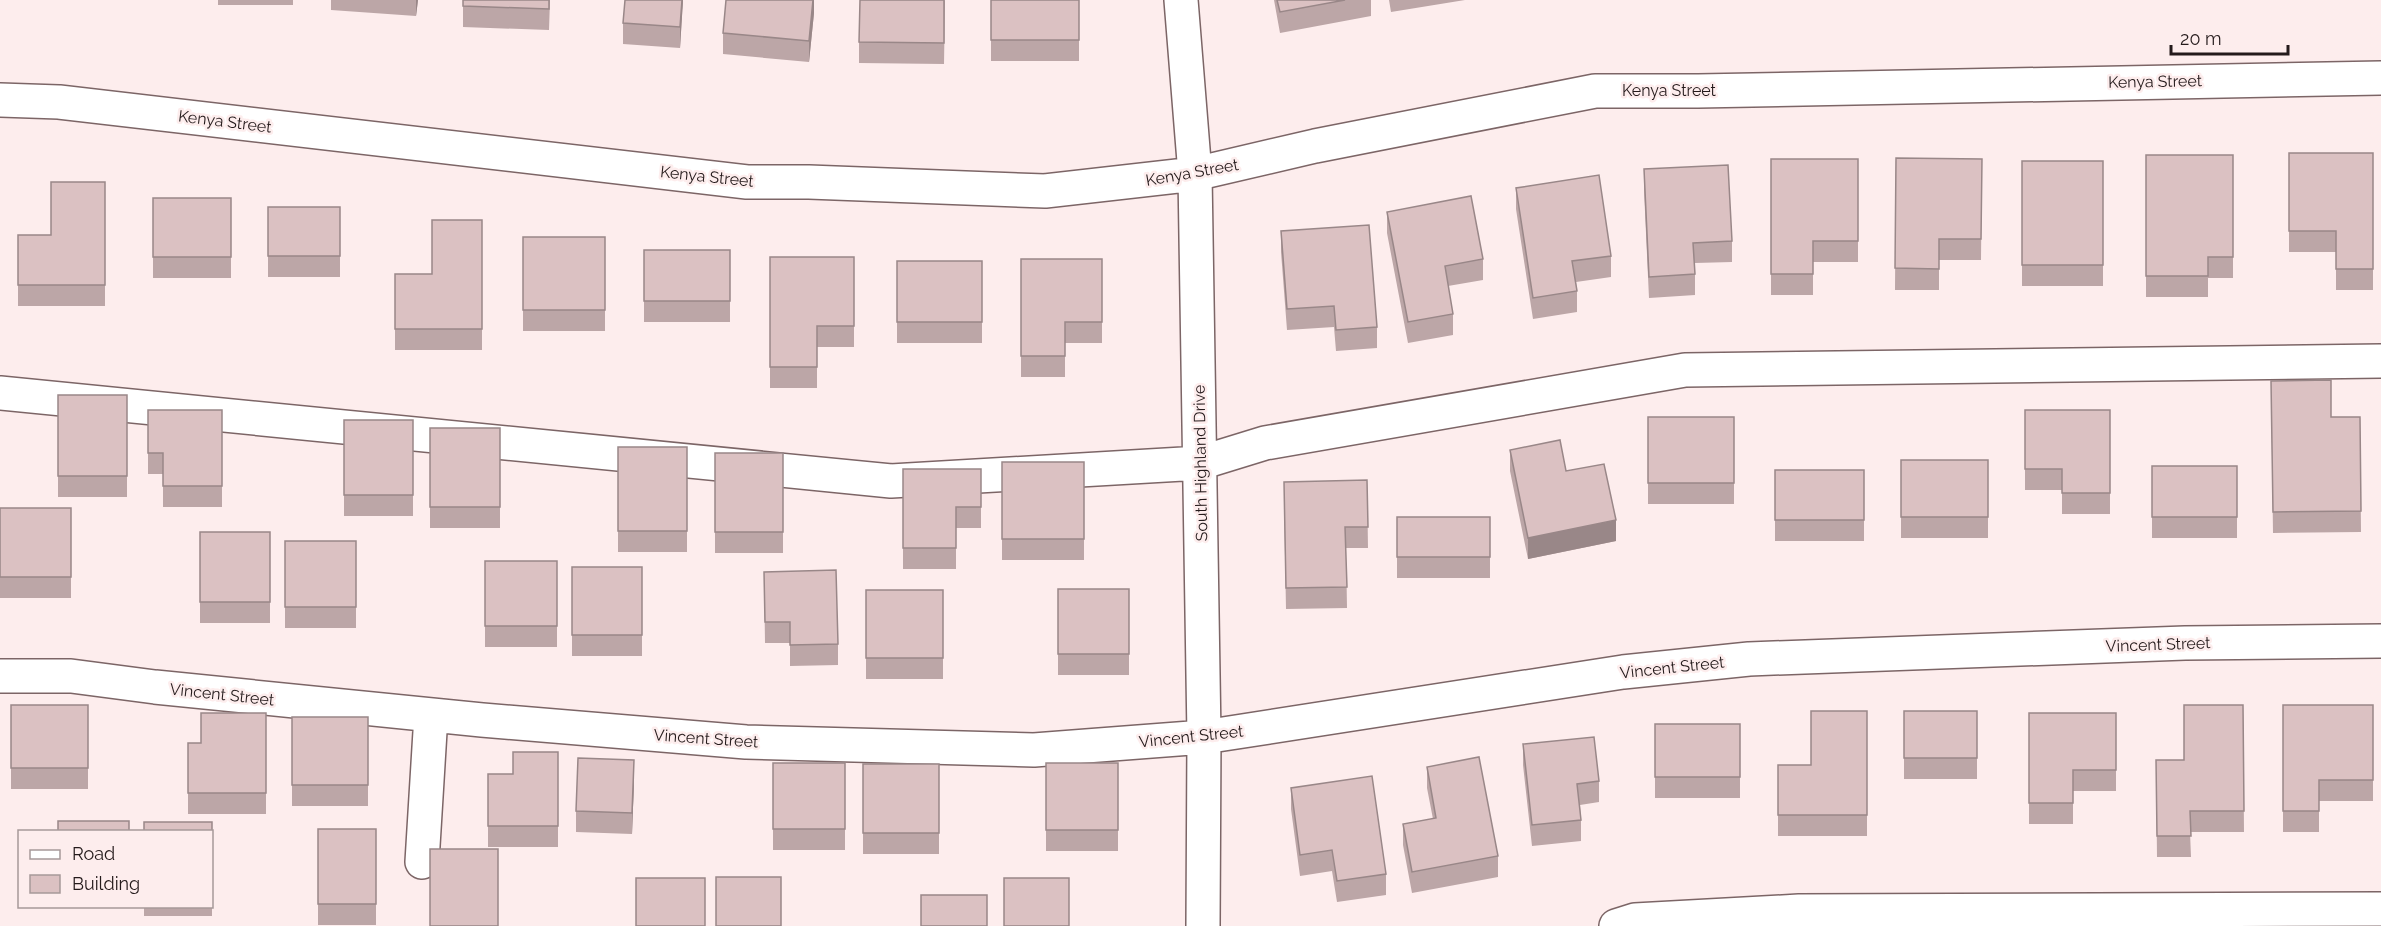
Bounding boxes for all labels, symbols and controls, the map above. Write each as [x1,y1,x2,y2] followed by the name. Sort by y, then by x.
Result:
[2171,18,2288,56] scale bar
[2180,28,2222,49] text: 20 m
[2108,71,2203,92] street label: Kenya Street
[1622,81,1717,100] street label: Kenya Street
[177,106,273,137] street label: Kenya Street
[1144,155,1241,190] street label: Kenya Street
[659,162,755,191] street label: Kenya Street
[1190,385,1211,541] street label: South Highland Drive
[2105,633,2211,656] street label: Vincent Street
[1619,653,1726,682] street label: Vincent Street
[169,680,276,709] street label: Vincent Street
[1138,722,1245,751] street label: Vincent Street
[653,725,760,752] street label: Vincent Street
[18,830,213,908] legend
[72,843,115,864] text: Road
[72,873,140,894] text: Building

